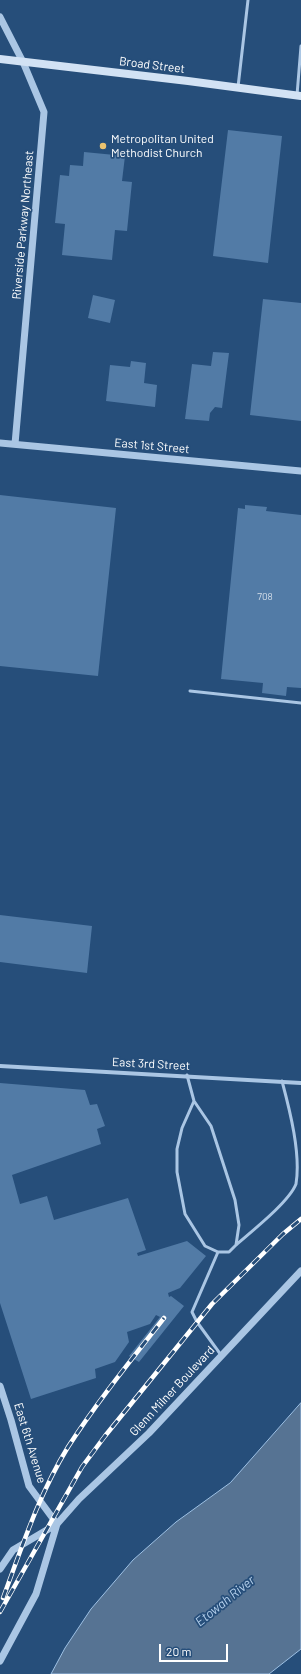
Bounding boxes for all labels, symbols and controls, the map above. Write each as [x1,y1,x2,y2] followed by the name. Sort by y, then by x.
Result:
[118,54,186,76] street label: Broad Street
[111,132,214,160] place label: Metropolitan United Methodist Church
[98,141,108,151] marker: Metropolitan United Methodist Church
[9,150,37,300] street label: Riverside Parkway Northeast
[114,436,190,456] street label: East 1st Street
[257,591,273,603] house number: 708
[112,1055,190,1073] street label: East 3rd Street
[127,1343,217,1439] street label: Glenn Milner Boulevard
[11,1401,49,1485] street label: East 6th Avenue
[192,1572,258,1630] water label: Etowah River
[161,1636,230,1662] scale bar
[166,1644,192,1658] text: 20 m

